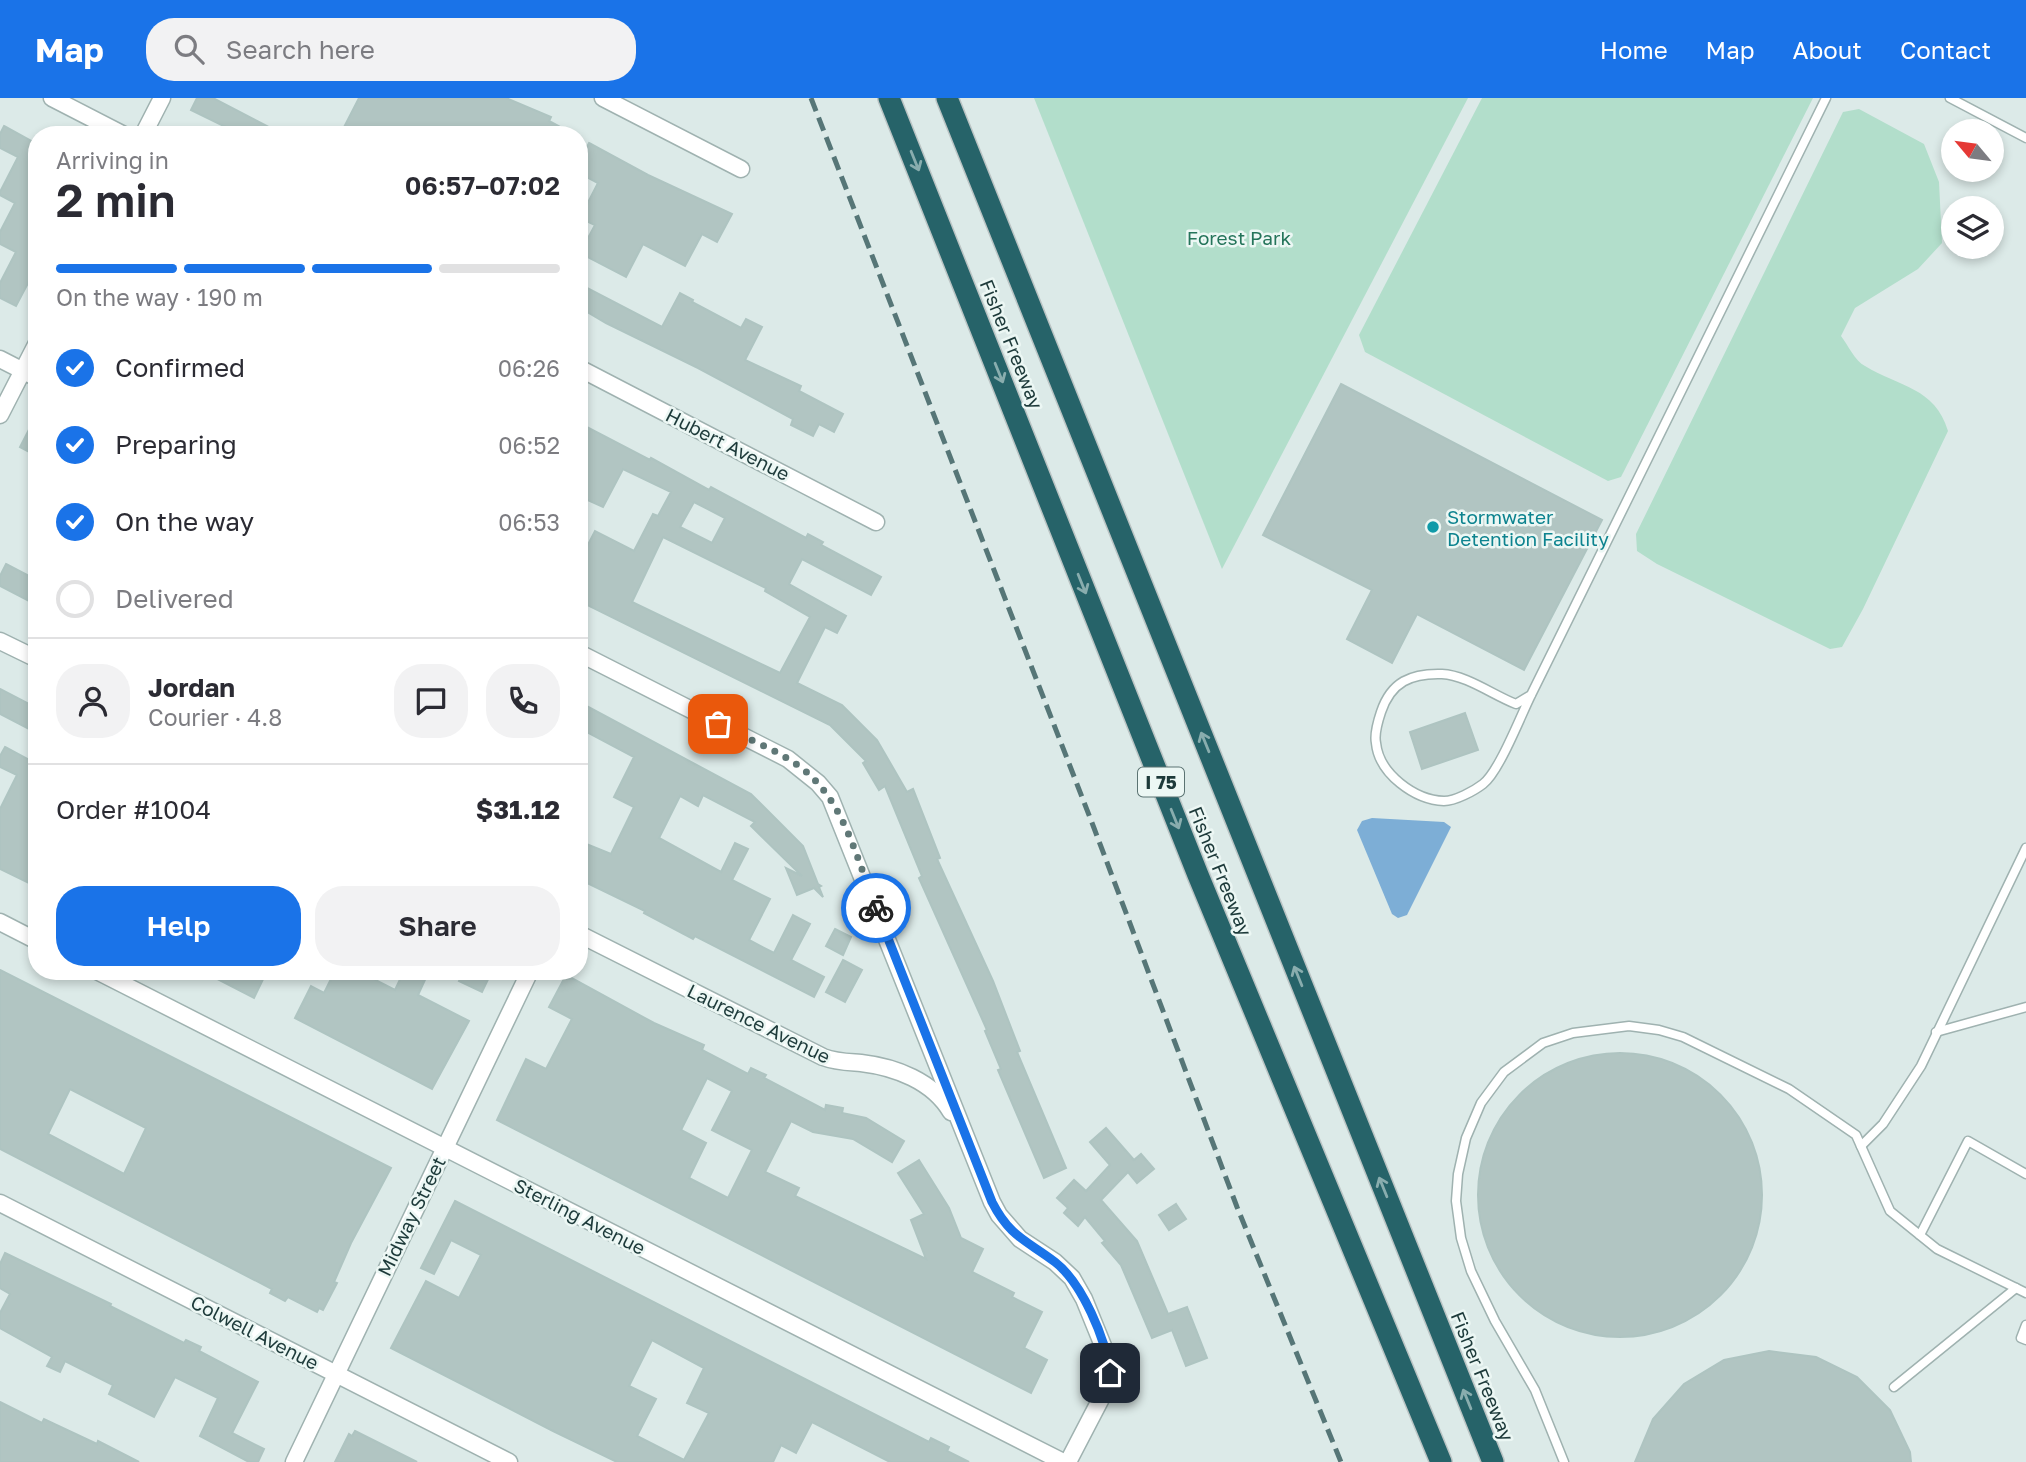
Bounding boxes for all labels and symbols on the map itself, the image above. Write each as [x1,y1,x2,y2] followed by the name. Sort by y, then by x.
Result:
[1941,119,2004,182] north arrow
[909,150,922,172] one-way arrow
[1187,226,1291,249] park label: Forest Park
[976,276,1049,412] street label: Fisher Freeway
[993,362,1006,383] one-way arrow
[662,403,794,485] street label: Hubert Avenue
[1447,505,1609,550] place label: Stormwater Detention Facility
[1425,519,1441,535] marker: Stormwater Detention Facility
[1077,573,1090,595] one-way arrow
[688,694,748,754] pin
[1197,732,1210,754] one-way arrow
[1138,768,1184,796] road number: I 75
[1185,803,1258,939] street label: Fisher Freeway
[1170,807,1183,829] one-way arrow
[841,873,911,943] courier
[1291,966,1304,988] one-way arrow
[684,978,834,1068] street label: Laurence Avenue
[372,1152,450,1280] street label: Midway Street
[511,1173,649,1259] street label: Sterling Avenue
[1375,1177,1388,1199] one-way arrow
[187,1290,323,1374] street label: Colwell Avenue
[1447,1308,1520,1444] street label: Fisher Freeway
[1080,1343,1140,1403] pin
[1460,1388,1473,1410] one-way arrow

